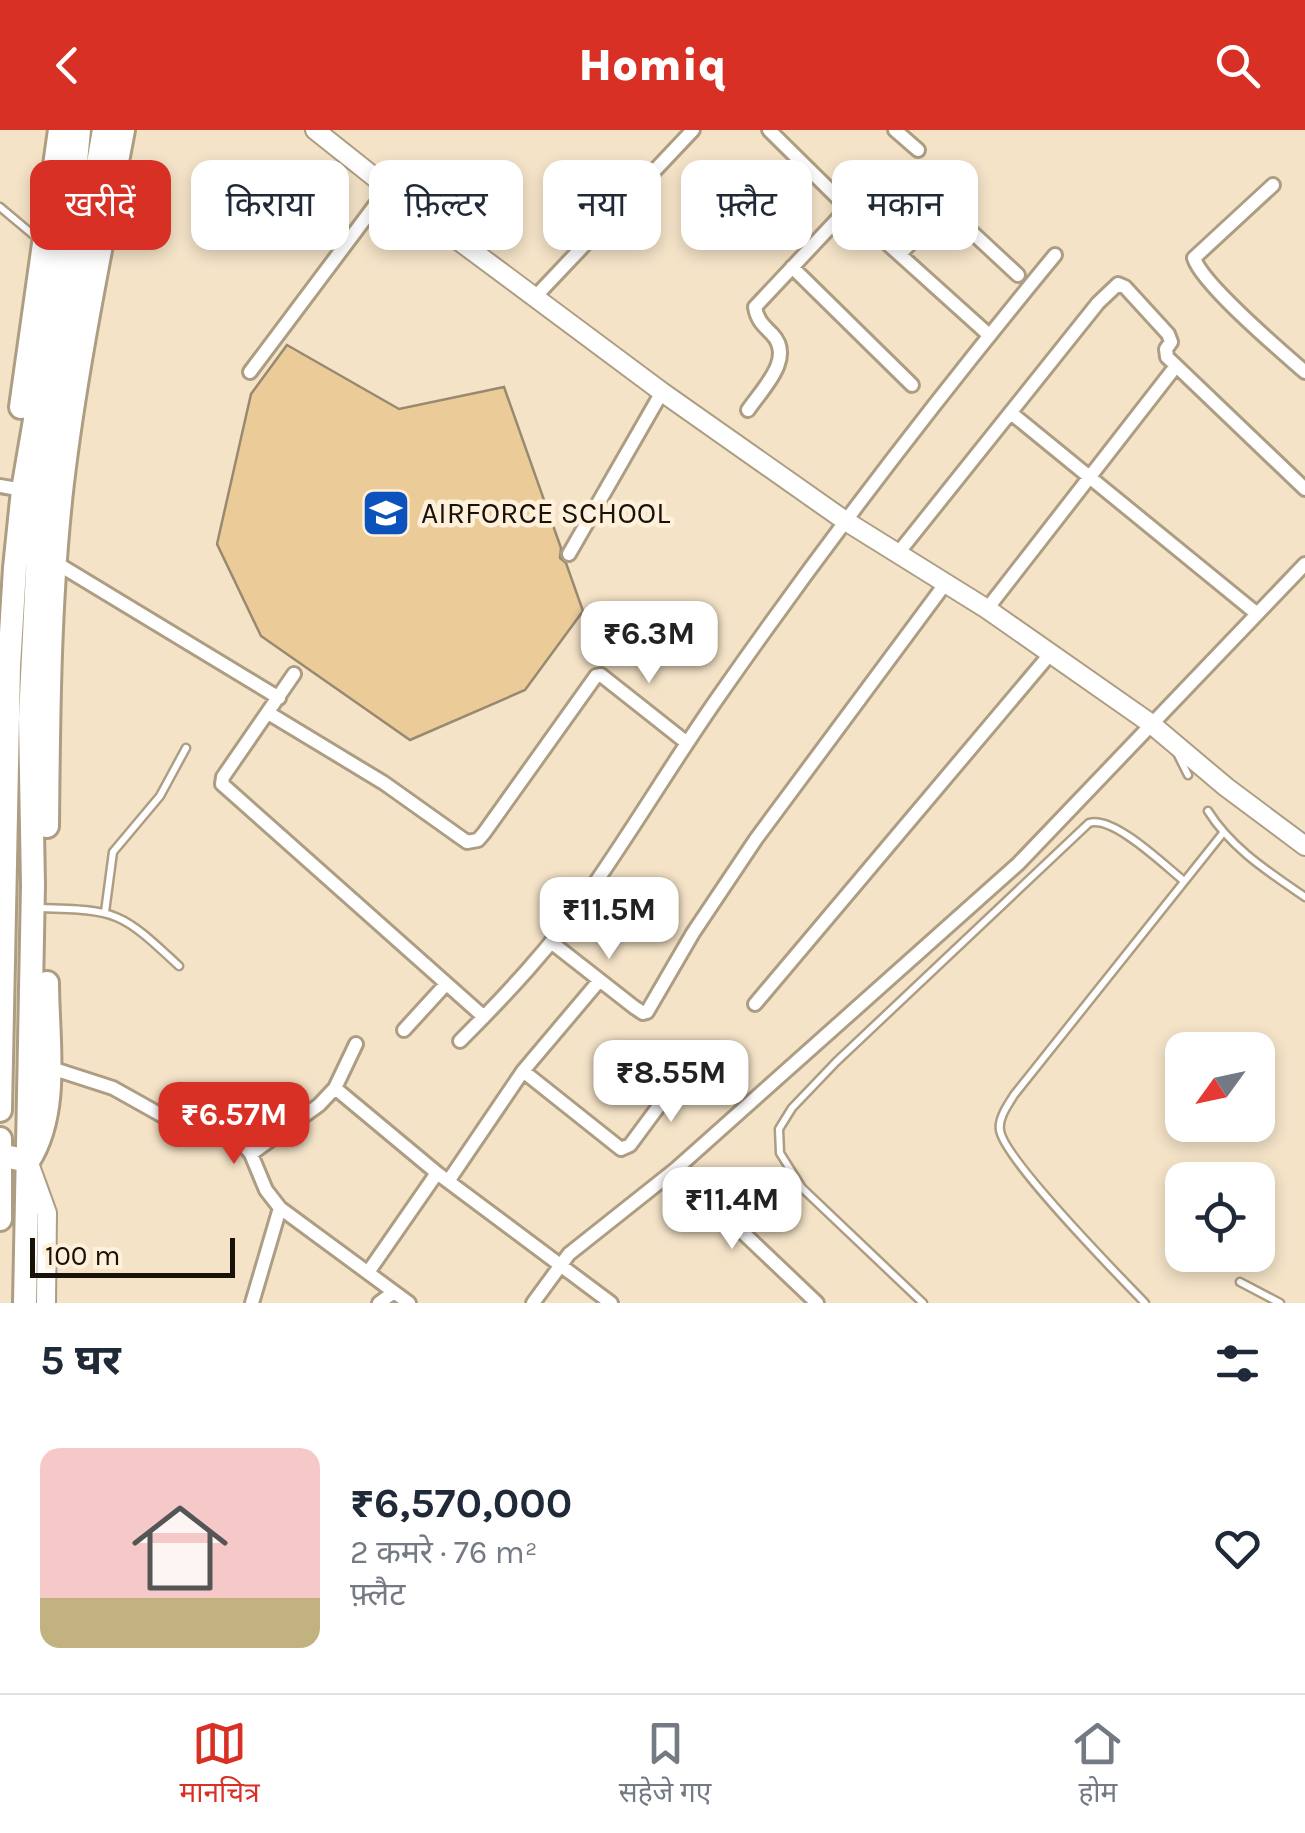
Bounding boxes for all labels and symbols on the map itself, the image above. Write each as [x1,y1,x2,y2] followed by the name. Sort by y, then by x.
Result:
[360,487,412,539] school or university icon: AIRFORCE SCHOOL
[421,495,670,531] place label: AIRFORCE SCHOOL
[579,601,719,686] pin: ₹6.3M
[528,877,690,962] pin: ₹11.5M
[1165,1032,1275,1142] north arrow
[590,1040,752,1125] pin: ₹8.55M
[153,1082,315,1167] pin: ₹6.57M
[651,1167,813,1252] pin: ₹11.4M
[30,1233,235,1278] scale bar

